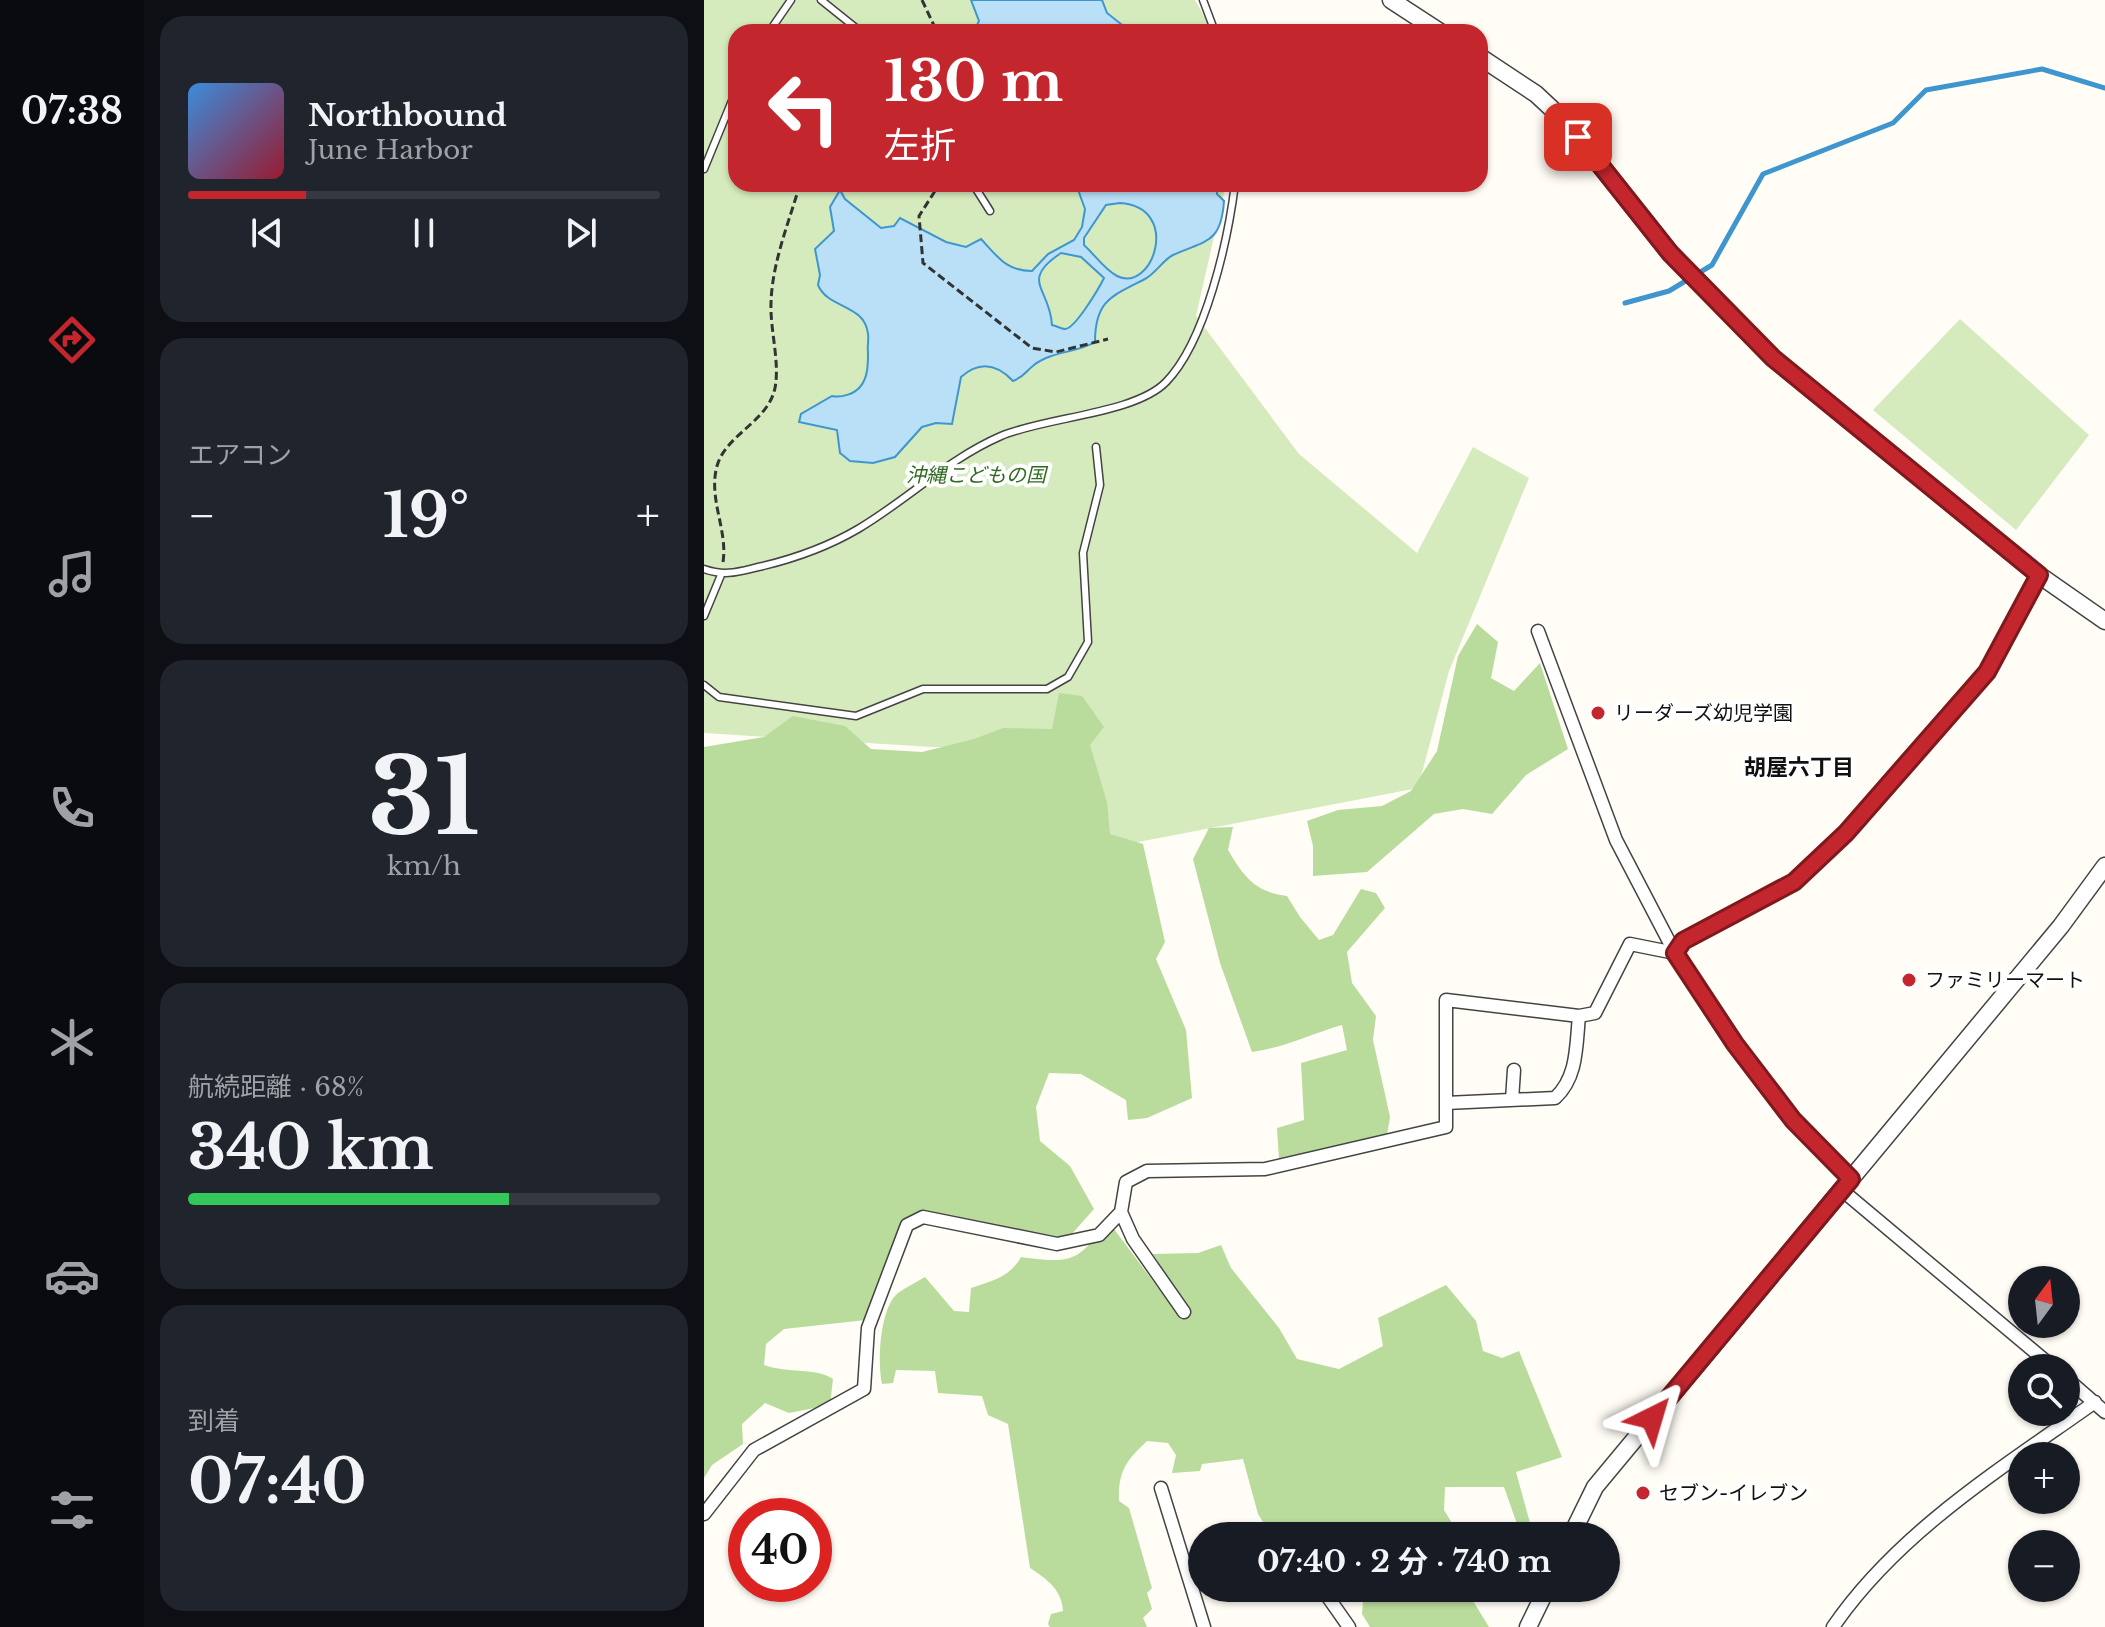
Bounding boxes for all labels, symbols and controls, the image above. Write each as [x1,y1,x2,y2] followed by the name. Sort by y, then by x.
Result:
[884,47,1063,116] text: 130 m
[752,56,856,160] icon: left
[21,89,123,134] text: 07:38
[308,97,507,134] text: Northbound
[1544,103,1612,171] pin
[1556,115,1600,159] icon: arrive
[884,123,956,168] text: 左折
[308,134,473,166] text: June Harbor
[245,211,289,255] icon: previous
[402,211,446,255] icon: pause
[559,211,603,255] icon: next
[44,312,100,368] icon: directions
[188,439,292,471] text: エアコン
[906,463,1049,487] park label: 沖縄こどもの国
[383,479,469,553] text: 19°
[188,488,216,543] text: −
[636,488,660,543] text: +
[44,546,100,602] icon: music
[1614,701,1793,725] place label: リーダーズ幼児学園
[1589,704,1607,722] marker: リーダーズ幼児学園
[368,733,480,862] text: 31
[1744,754,1854,781] district label: 胡屋六丁目
[44,780,100,836] icon: phone
[387,850,461,882] text: km/h
[1925,968,2085,992] place label: ファミリーマート
[1900,971,1918,989] marker: ファミリーマート
[44,1014,100,1070] icon: climate
[188,1071,364,1103] text: 航続距離 · 68%
[188,1111,434,1185] text: 340 km
[44,1248,100,1304] icon: car
[2008,1266,2080,1338] north arrow
[2008,1266,2080,1602] map controls
[2008,1354,2080,1426] button: search
[1610,1376,1694,1460] position arrow
[188,1405,240,1437] text: 到着
[2008,1442,2080,1514] button: +
[188,1445,366,1519] text: 07:40
[1659,1481,1808,1505] place label: セブン-イレブン
[44,1482,100,1538] icon: filters
[1634,1484,1652,1502] marker: セブン-イレブン
[728,1498,832,1602] speed limit sign: 40
[2008,1530,2080,1602] button: −
[1257,1543,1551,1580] text: 07:40 · 2 分 · 740 m

